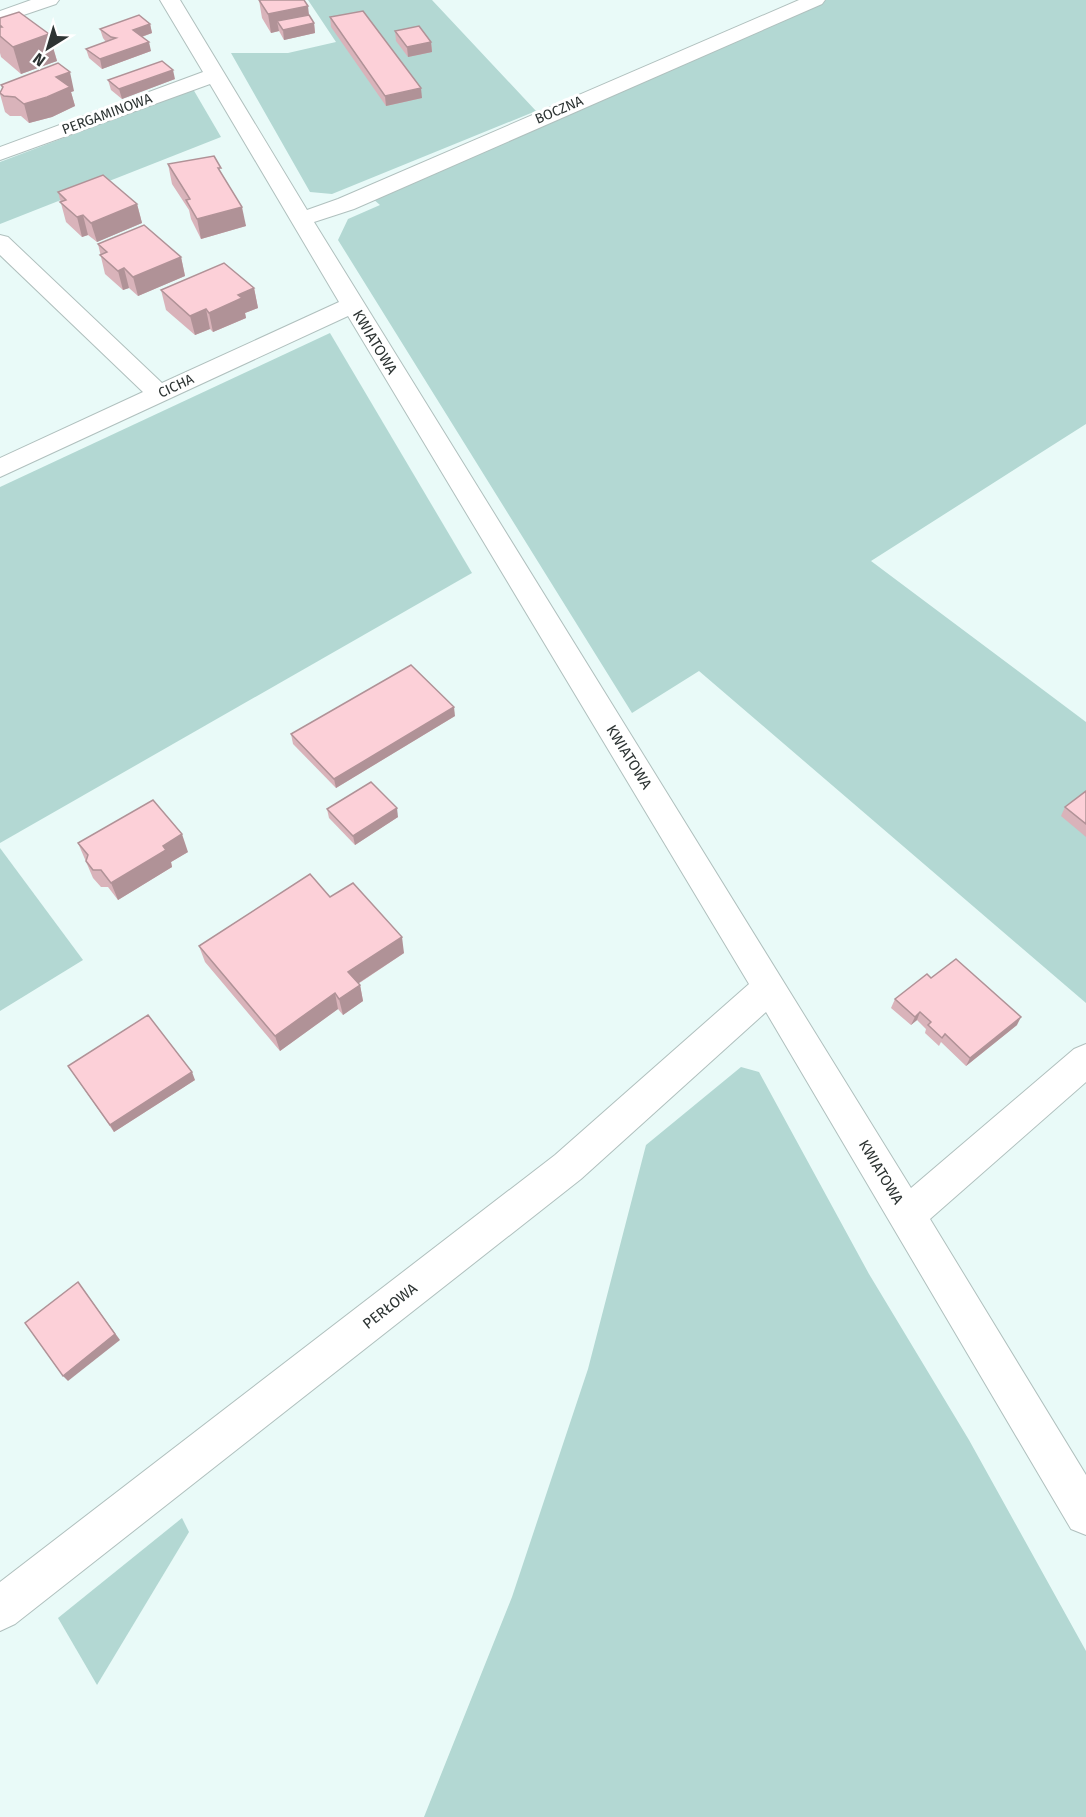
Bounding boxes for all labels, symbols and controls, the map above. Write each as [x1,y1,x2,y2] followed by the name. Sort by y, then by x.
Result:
[18,18,78,78] north arrow
[29,49,49,70] text: N
[60,90,154,138] street label: PERGAMINOWA
[532,92,586,128] street label: BOCZNA
[349,306,401,378] street label: KWIATOWA
[155,370,197,402] street label: CICHA
[602,722,656,793] street label: KWIATOWA
[855,1136,907,1208] street label: KWIATOWA
[359,1279,421,1333] street label: PERŁOWA

